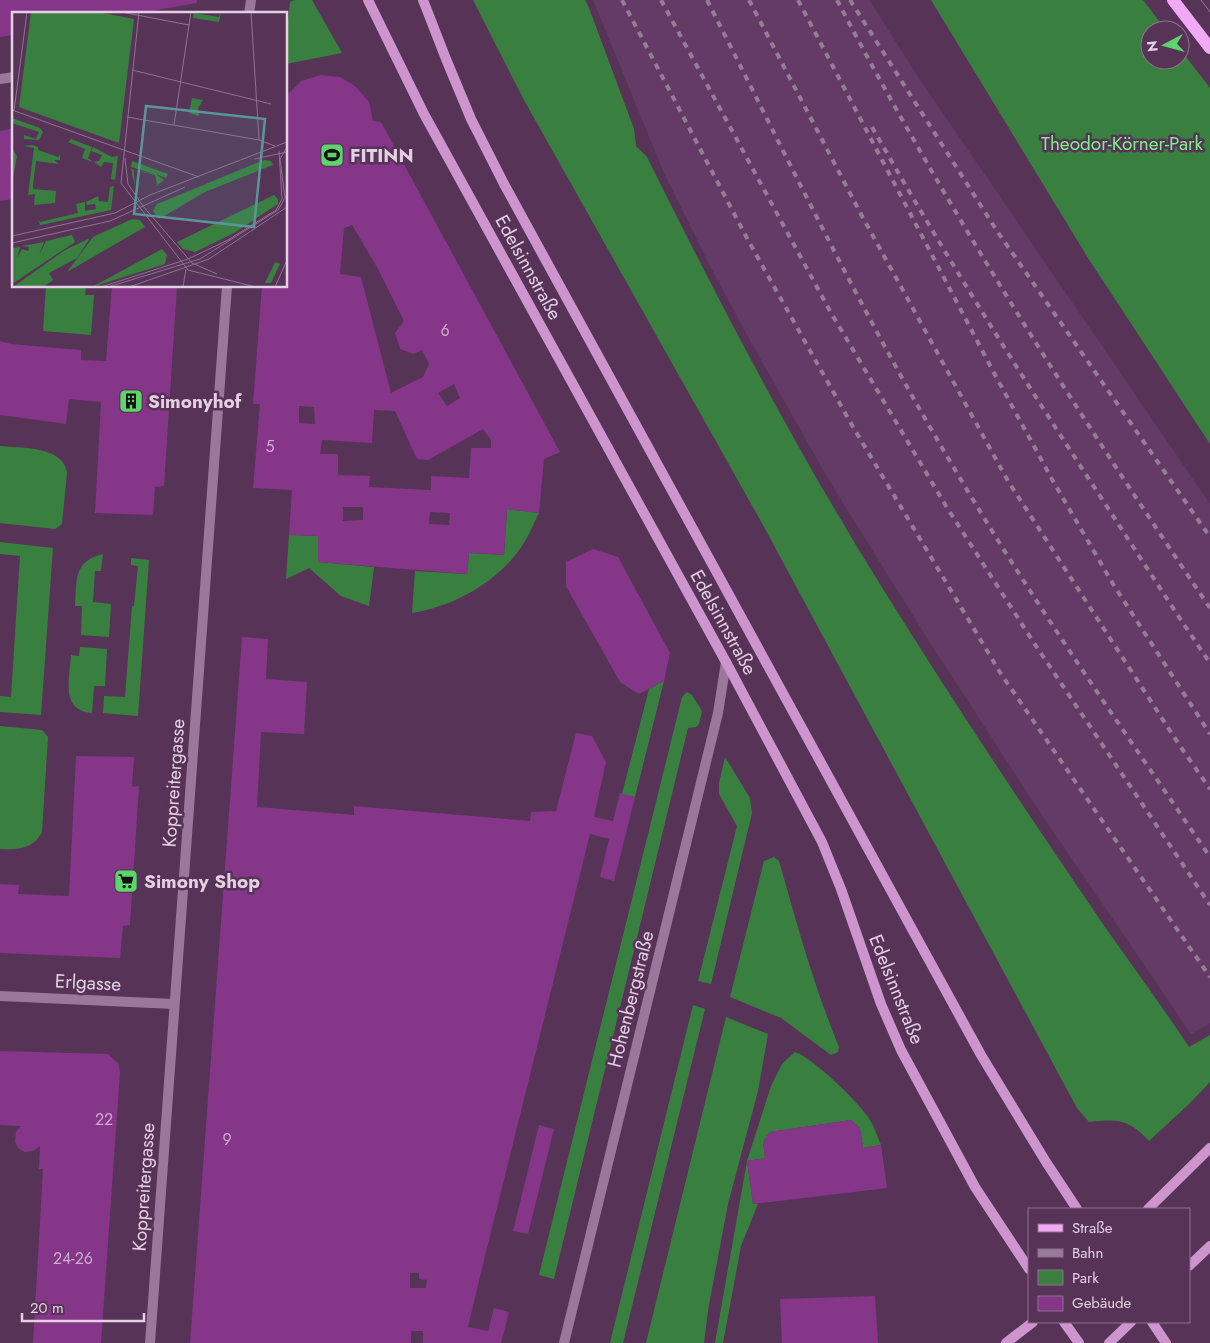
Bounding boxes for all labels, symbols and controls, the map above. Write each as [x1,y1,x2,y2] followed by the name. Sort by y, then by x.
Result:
[12,12,288,288] inset map
[1140,20,1190,70] north arrow
[1142,40,1163,53] text: N
[1041,130,1204,157] park label: Theodor-Körner-Park
[319,142,345,168] sports icon: FITINN
[350,142,414,169] place label: FITINN
[489,210,569,325] street label: Edelsinnstraße
[440,319,450,342] house number: 6
[118,388,144,414] building icon: Simonyhof
[148,388,243,415] place label: Simonyhof
[265,435,275,458] house number: 5
[684,565,764,680] street label: Edelsinnstraße
[156,718,191,848] street label: Koppreitergasse
[113,868,139,894] supermarket icon: Simony Shop
[144,868,260,895] place label: Simony Shop
[600,928,661,1070] street label: Hohenbergstraße
[862,930,931,1048] street label: Edelsinnstraße
[54,967,122,998] street label: Erlgasse
[95,1108,113,1131] house number: 22
[126,1122,161,1252] street label: Koppreitergasse
[222,1128,232,1151] house number: 9
[1028,1208,1190,1323] legend
[1072,1217,1113,1239] text: Straße
[1072,1242,1103,1264] text: Bahn
[53,1247,93,1270] house number: 24-26
[1072,1267,1099,1289] text: Park
[22,1290,145,1322] scale bar
[1072,1292,1132,1314] text: Gebäude
[30,1297,64,1319] text: 20 m

